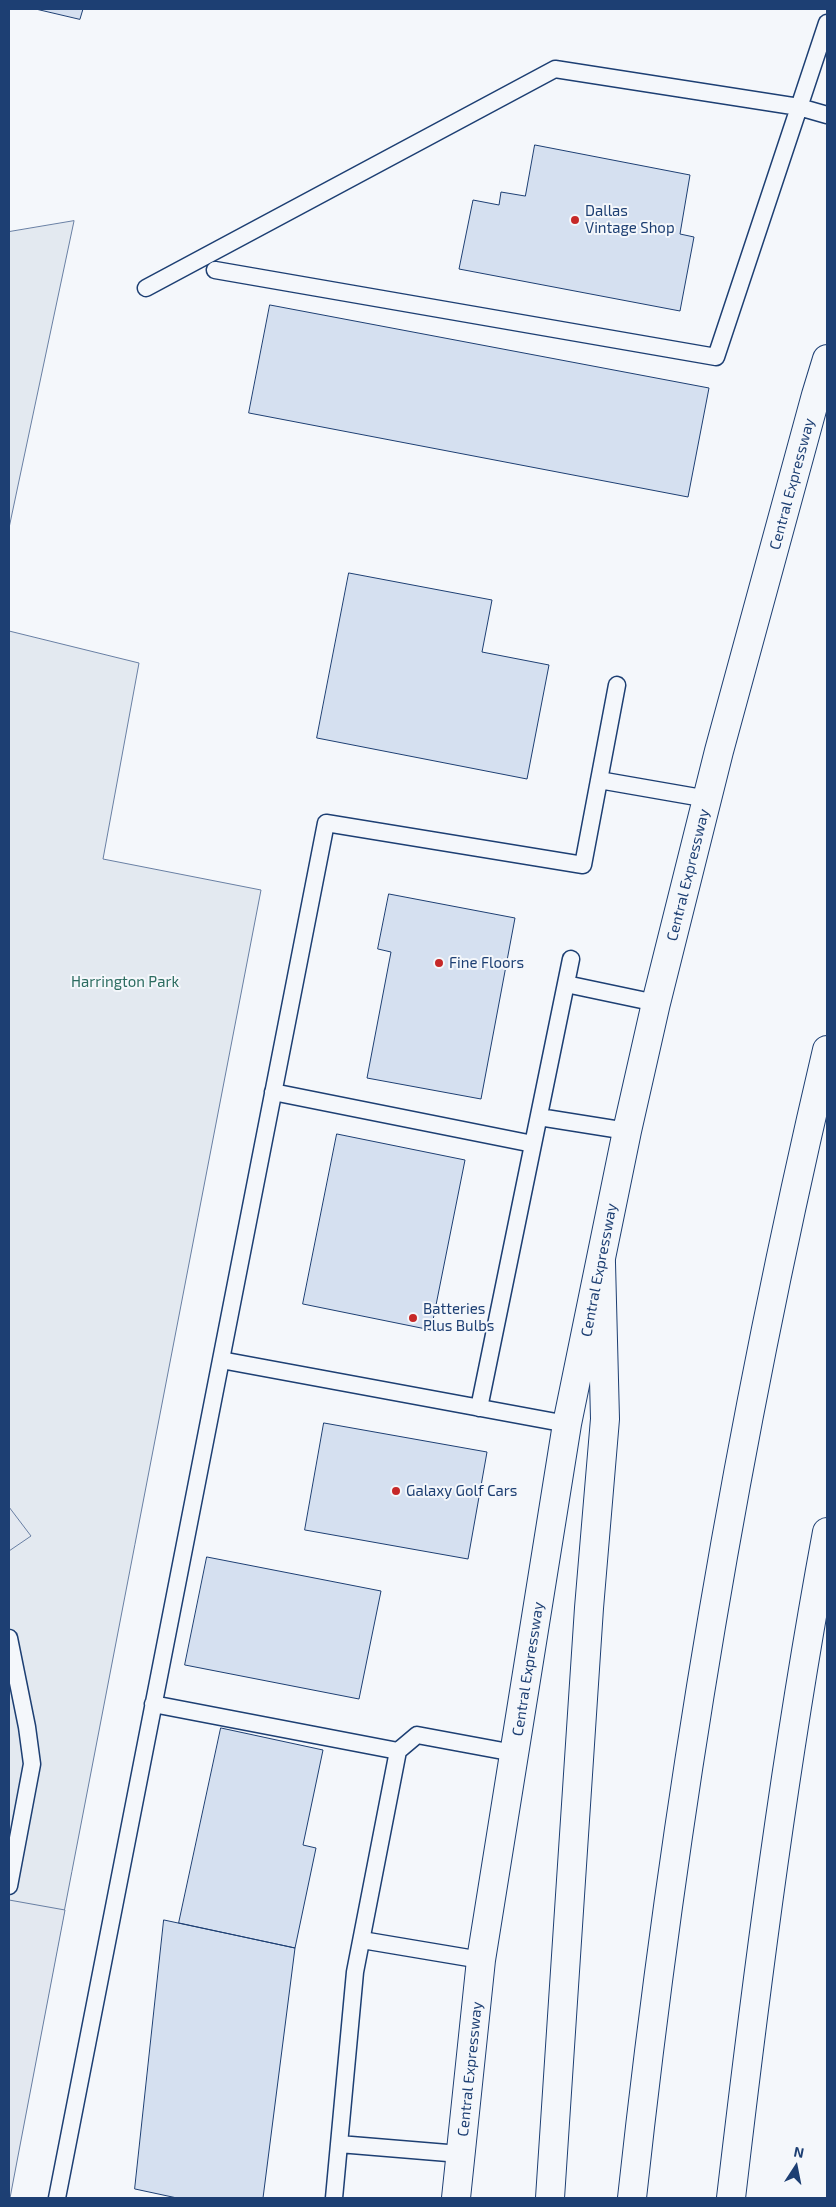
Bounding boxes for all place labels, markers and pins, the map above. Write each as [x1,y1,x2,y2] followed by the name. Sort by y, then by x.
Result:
[585,202,675,237] place label: Dallas Vintage Shop
[569,214,581,226] marker: Dallas Vintage Shop
[449,954,524,972] place label: Fine Floors
[433,957,445,969] marker: Fine Floors
[423,1300,494,1335] place label: Batteries Plus Bulbs
[407,1312,419,1324] marker: Batteries Plus Bulbs
[406,1482,517,1500] place label: Galaxy Golf Cars
[390,1485,402,1497] marker: Galaxy Golf Cars

